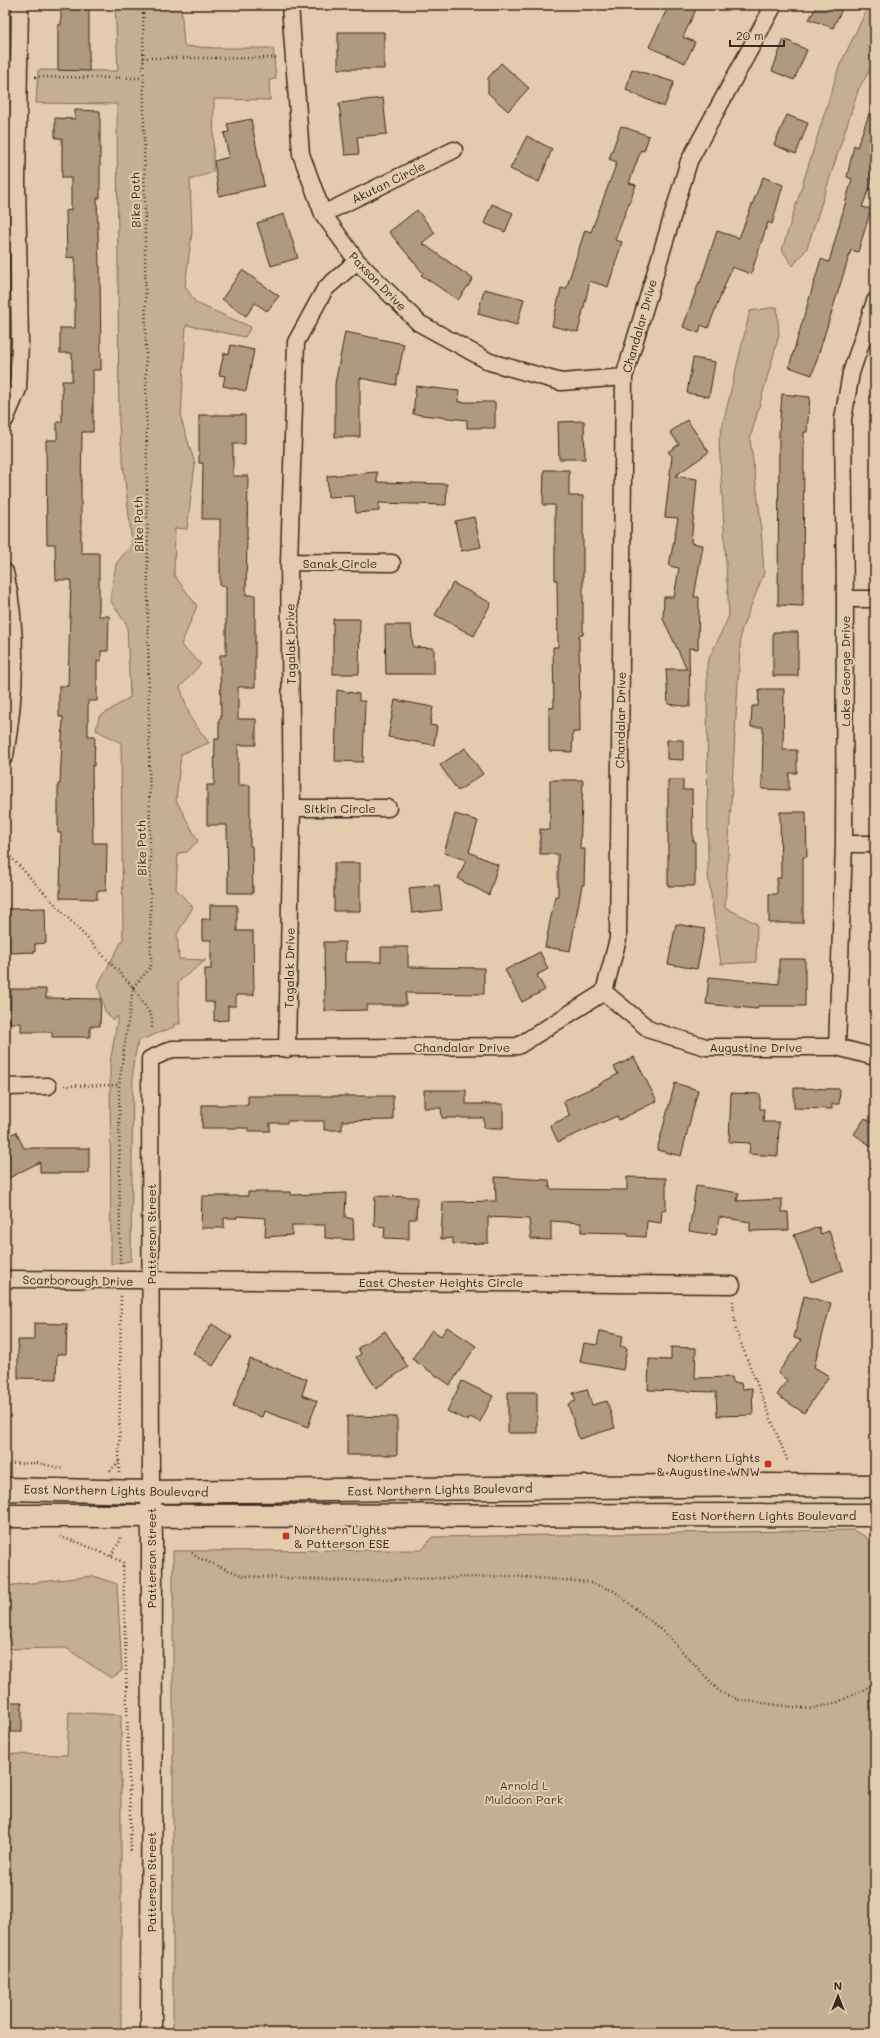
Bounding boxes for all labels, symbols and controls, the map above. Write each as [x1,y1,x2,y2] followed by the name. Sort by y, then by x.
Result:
[730,22,784,48] scale bar
[736,27,764,43] text: 20 m
[348,157,428,207] street label: Akutan Circle
[127,172,143,228] street label: Bike Path
[346,248,410,314] street label: Paxson Drive
[618,277,660,375] street label: Chandalar Drive
[130,496,146,552] street label: Bike Path
[303,555,377,571] street label: Sanak Circle
[281,603,299,685] street label: Tagalak Drive
[837,616,853,726] street label: Lake George Drive
[611,672,629,768] street label: Chandalar Drive
[304,800,376,816] street label: Sitkin Circle
[133,820,149,876] street label: Bike Path
[280,927,298,1009] street label: Tagalak Drive
[414,1039,510,1055] street label: Chandalar Drive
[710,1039,802,1055] street label: Augustine Drive
[143,1184,159,1284] street label: Patterson Street
[22,1271,134,1289] street label: Scarborough Drive
[359,1274,523,1290] street label: East Chester Heights Circle
[656,1449,760,1479] place label: Northern Lights & Augustine WNW
[763,1459,773,1469] marker: Northern Lights & Augustine WNW
[347,1479,533,1499] street label: East Northern Lights Boulevard
[23,1480,209,1500] street label: East Northern Lights Boulevard
[672,1507,857,1523] street label: East Northern Lights Boulevard
[143,1508,159,1608] street label: Patterson Street
[294,1521,389,1551] place label: Northern Lights & Patterson ESE
[281,1531,291,1541] marker: Northern Lights & Patterson ESE
[485,1777,563,1807] park label: Arnold L Muldoon Park
[143,1832,159,1932] street label: Patterson Street
[818,1976,858,2016] north arrow
[834,1978,842,1993] text: N

